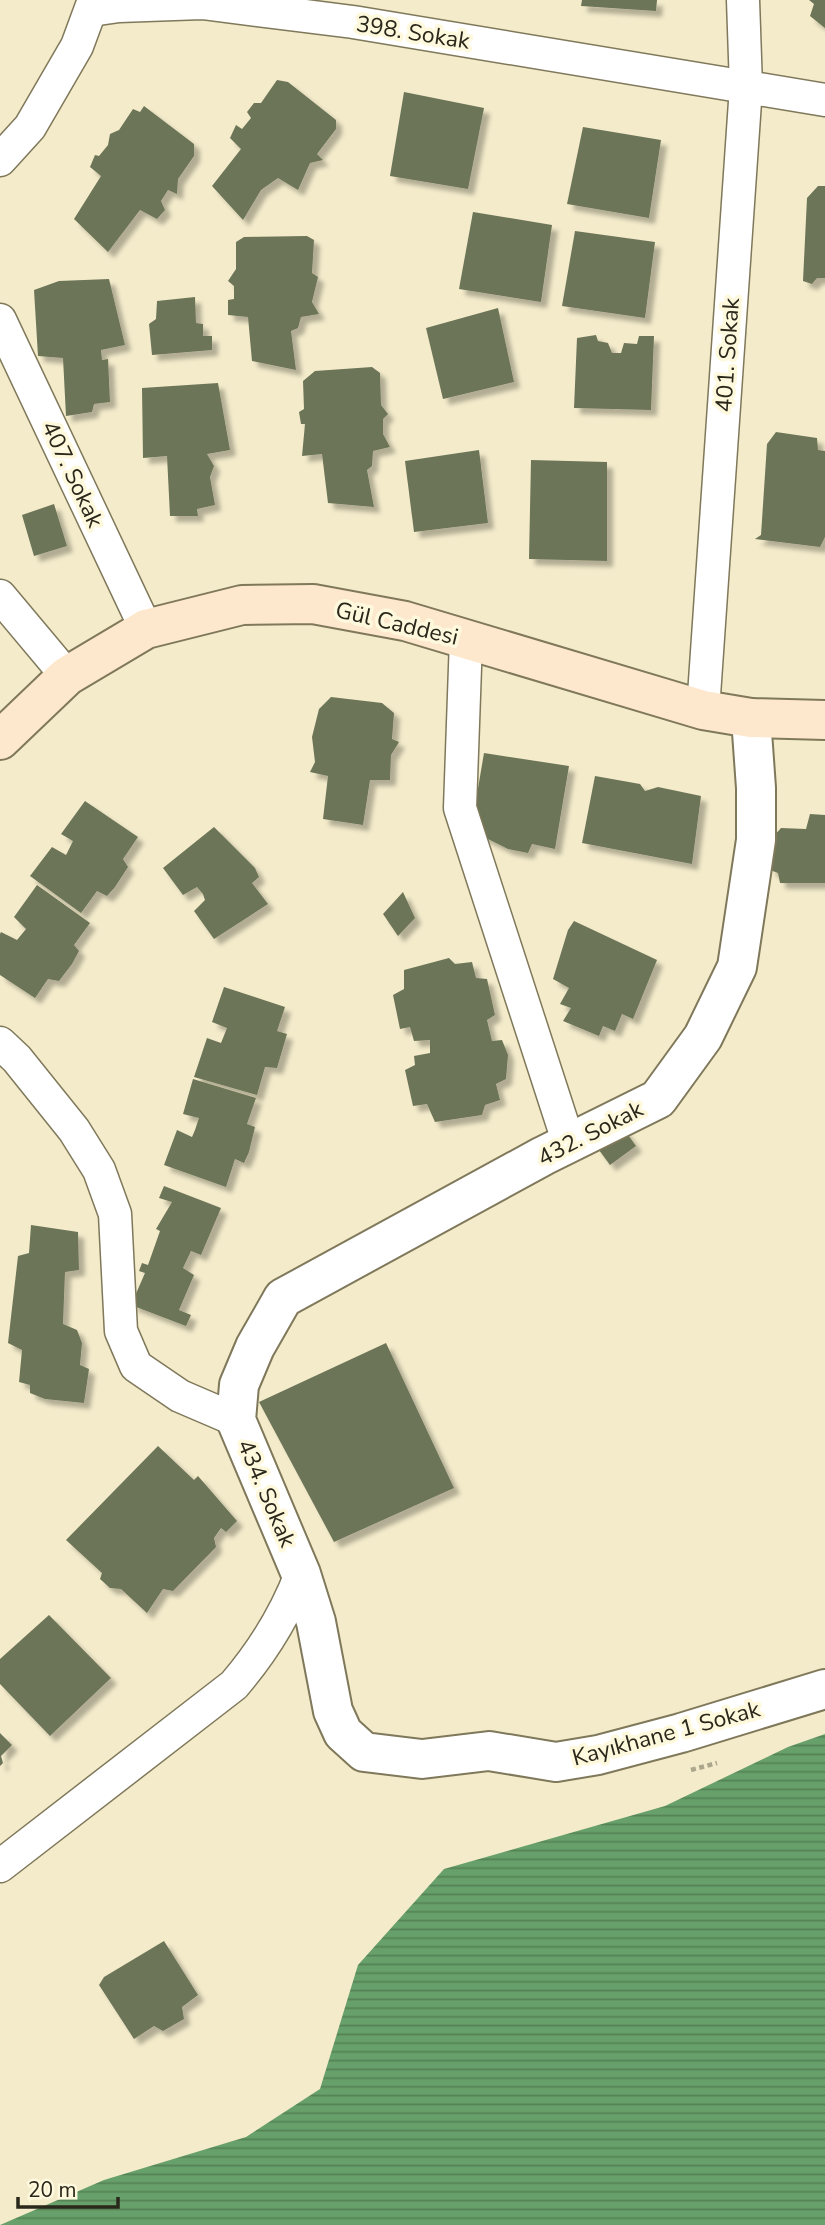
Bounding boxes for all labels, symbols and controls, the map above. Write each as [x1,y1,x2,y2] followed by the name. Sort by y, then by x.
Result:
[354,8,472,57] street label: 398. Sokak
[708,296,747,413] street label: 401. Sokak
[34,416,111,533] street label: 407. Sokak
[332,594,461,653] street label: Gül Caddesi
[532,1093,649,1173] street label: 432. Sokak
[230,1434,303,1552] street label: 434. Sokak
[569,1693,764,1773] street label: Kayıkhane 1 Sokak
[18,2166,117,2210] scale bar
[28,2176,77,2204] text: 20 m

